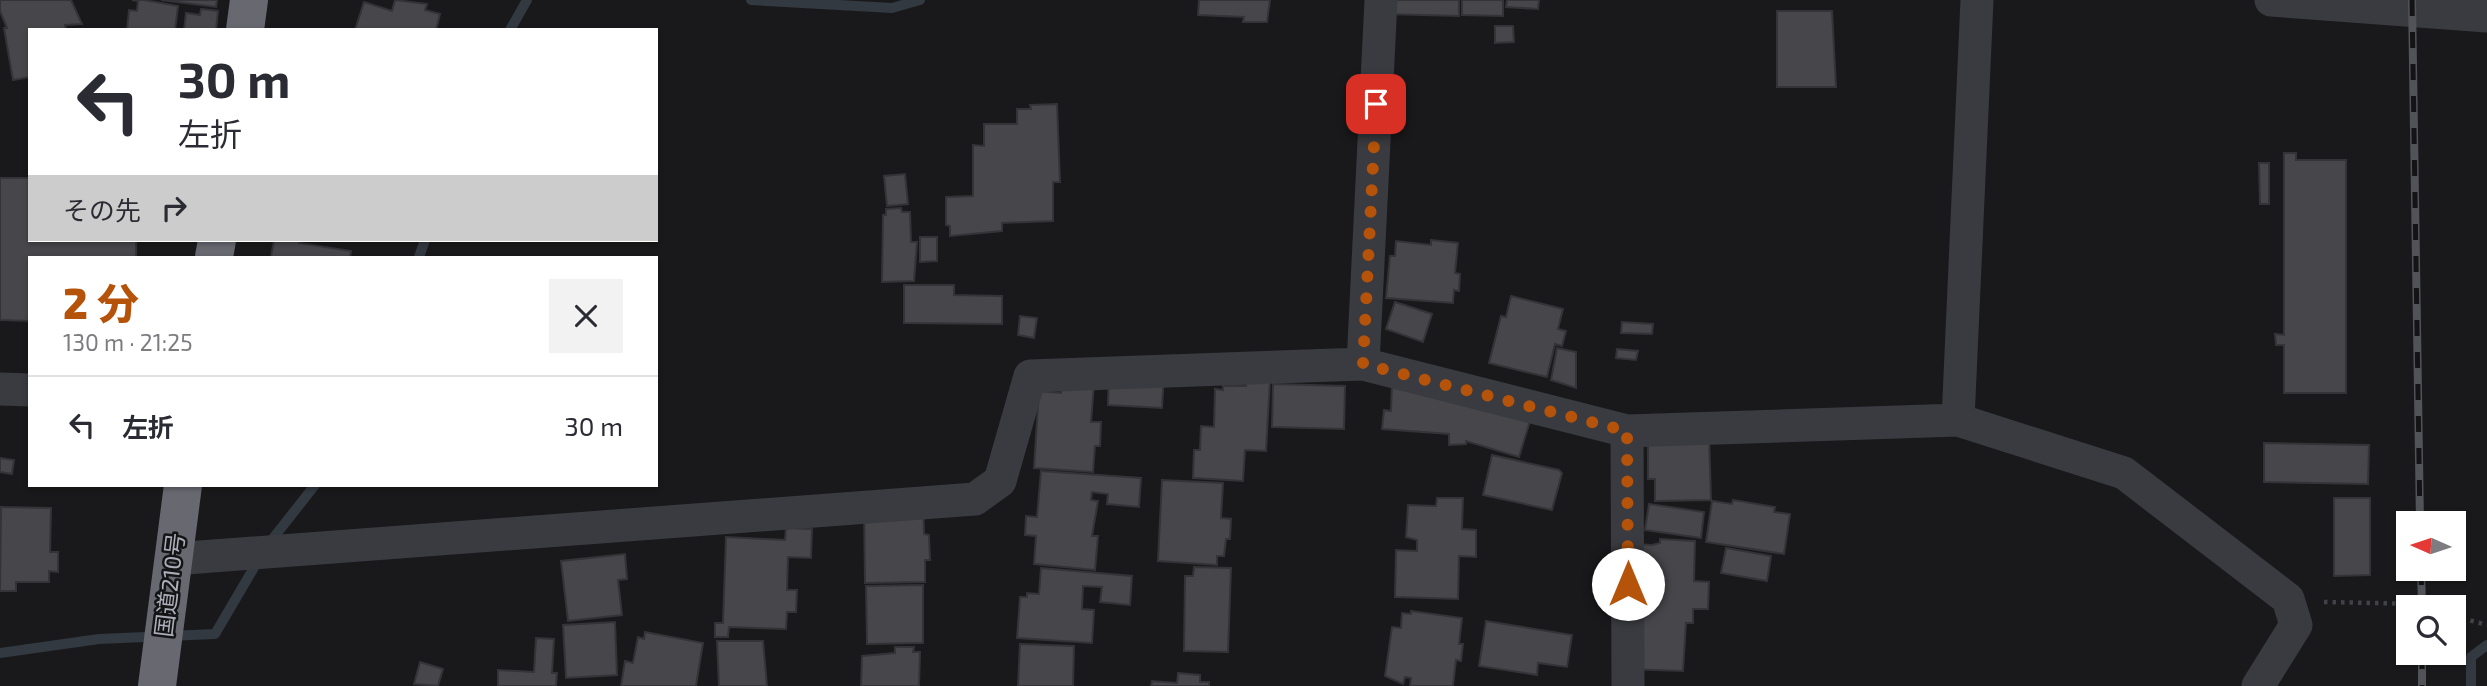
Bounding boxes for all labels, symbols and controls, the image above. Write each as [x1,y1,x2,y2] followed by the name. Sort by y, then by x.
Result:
[178,49,290,108] text: 30 m
[63,56,154,147] icon: left
[1346,74,1406,134] pin
[1357,85,1395,123] icon: arrive
[178,114,242,152] text: 左折
[155,189,193,227] icon: right
[63,194,141,225] text: その先
[63,277,139,327] text: 2 分
[549,279,623,353] button: close
[63,328,193,356] text: 130 m · 21:25
[63,406,101,444] icon: left
[564,410,623,441] text: 30 m
[122,411,174,442] text: 左折
[2396,511,2466,581] north arrow
[2396,511,2466,665] map controls
[149,531,189,639] street label: 国道210号
[1591,547,1665,621] position arrow
[2396,595,2466,665] button: search

